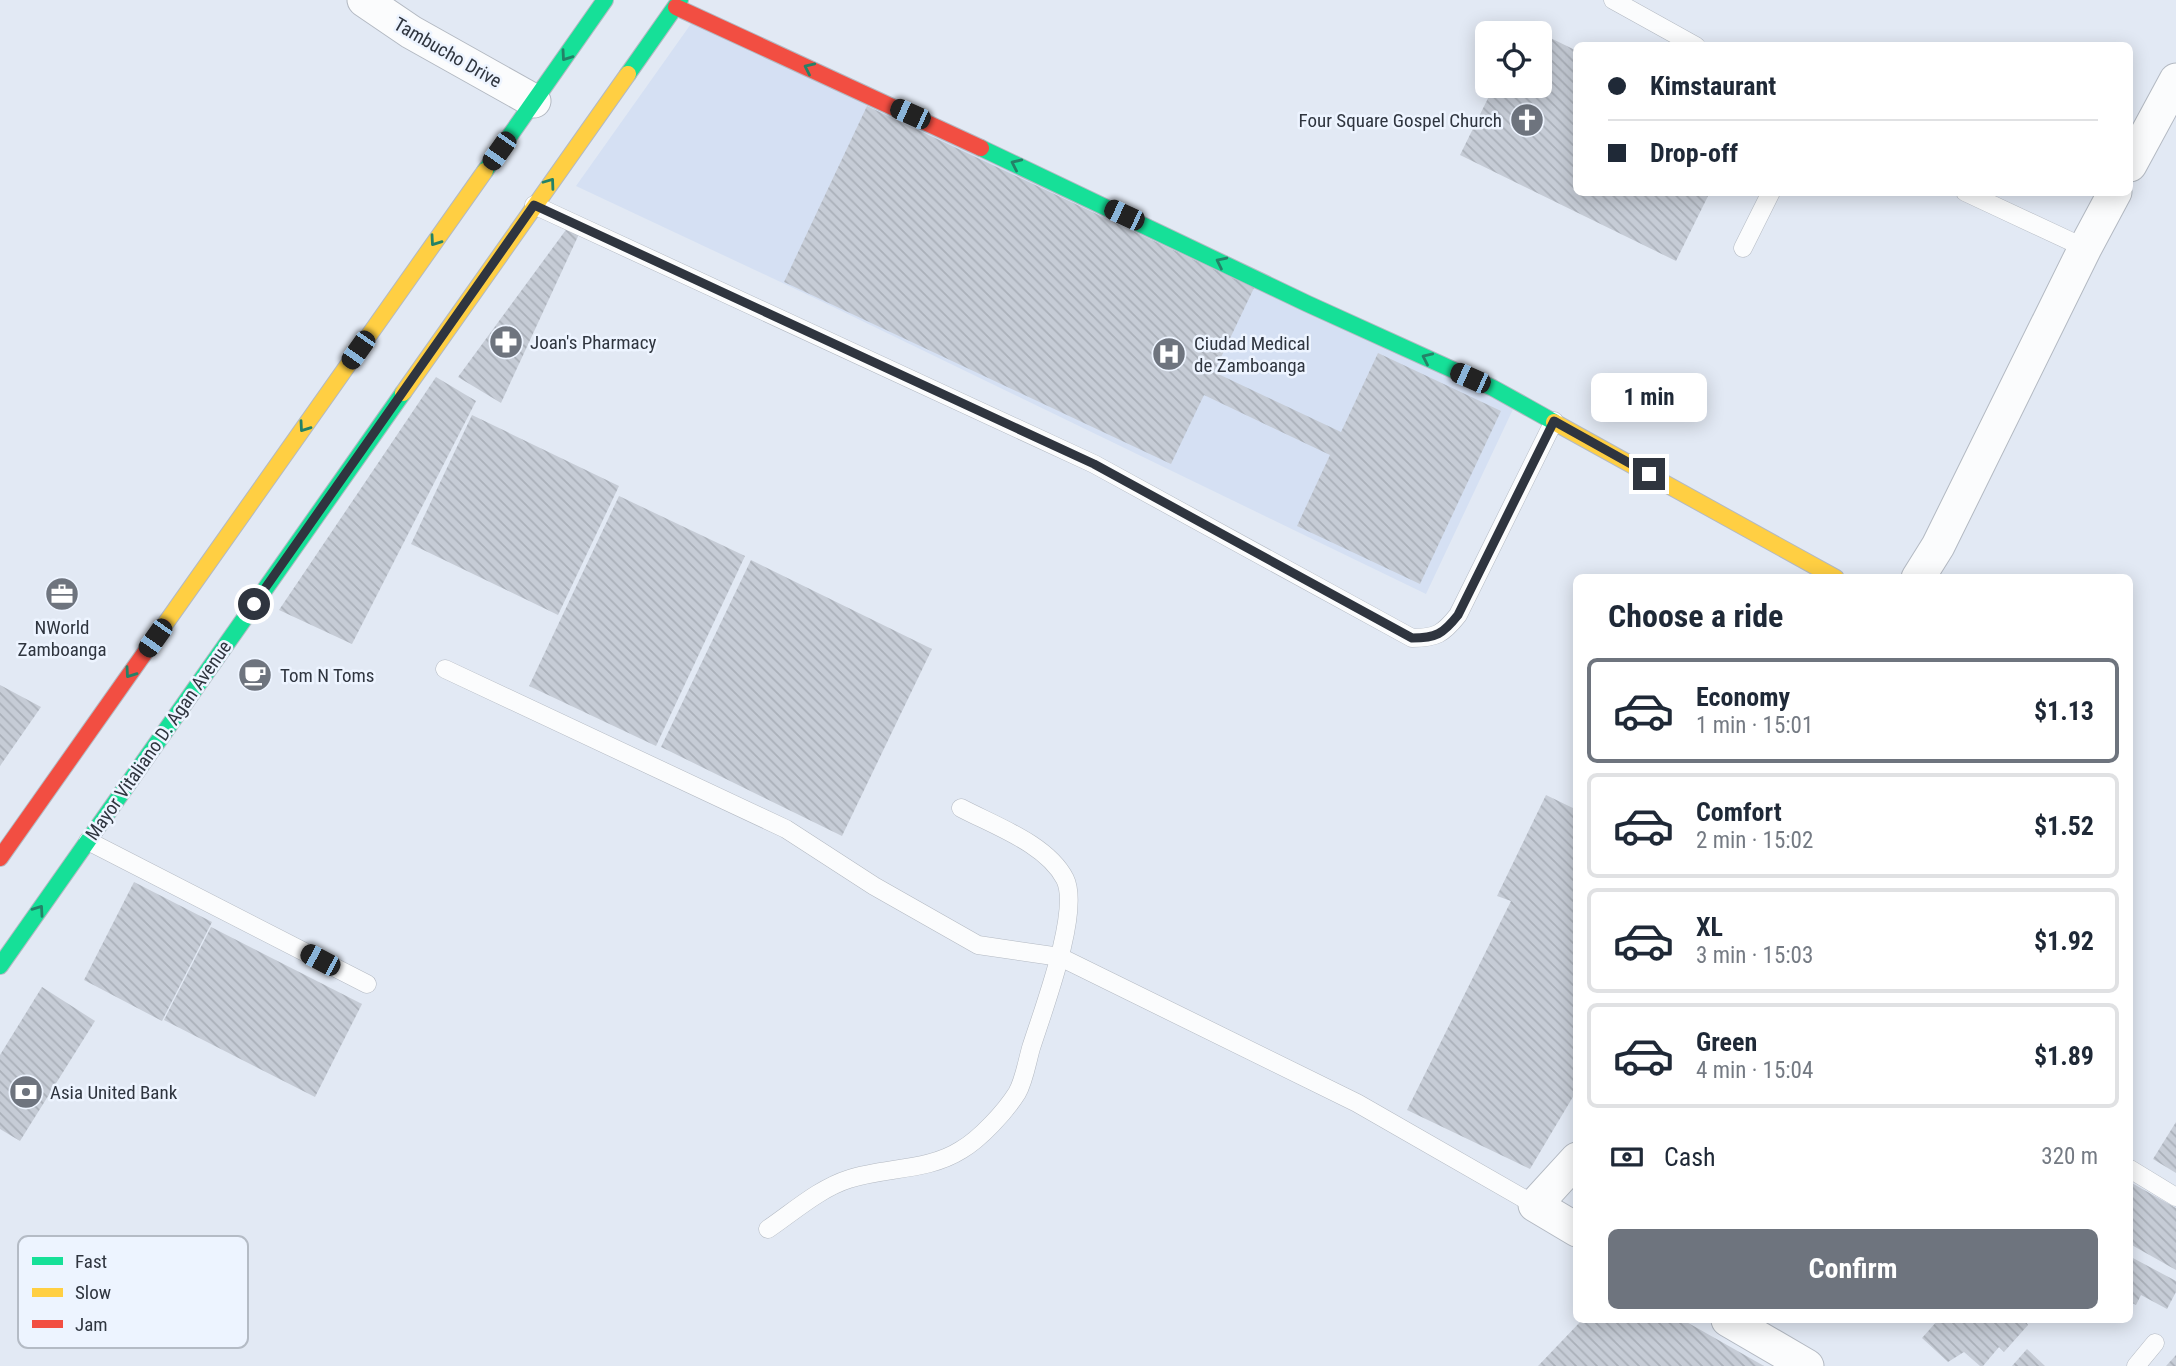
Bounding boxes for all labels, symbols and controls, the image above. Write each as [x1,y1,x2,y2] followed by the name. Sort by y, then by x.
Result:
[390,12,506,93] street label: Tambucho Drive
[1475,21,1552,98] map controls
[1475,21,1552,98] button: locate
[562,48,574,61] one-way arrow
[804,62,817,76] one-way arrow
[1650,71,1776,101] text: Kimstaurant
[887,96,934,132] car
[1508,101,1546,139] church icon: Four Square Gospel Church
[1299,109,1502,132] place label: Four Square Gospel Church
[479,128,520,174] car
[1650,138,1738,168] text: Drop-off
[1011,158,1023,172] one-way arrow
[542,178,555,191] one-way arrow
[1101,197,1148,233] car
[430,234,443,247] one-way arrow
[1216,256,1228,270] one-way arrow
[487,323,525,361] pharmacy icon: Joan's Pharmacy
[338,327,379,373] car
[530,331,656,354] place label: Joan's Pharmacy
[1194,332,1310,377] place label: Ciudad Medical de Zamboanga
[1150,335,1188,373] hospital icon: Ciudad Medical de Zamboanga
[1422,352,1434,366] one-way arrow
[1447,360,1494,396] car
[1591,372,1707,421] callout: 1 min
[1623,384,1675,411] text: 1 min
[299,419,312,432] one-way arrow
[1633,458,1665,490] route end
[43,575,81,613] office icon: NWorld Zamboanga
[238,588,270,620] route start
[1608,597,1783,635] text: Choose a ride
[135,615,176,661] car
[17,616,107,661] place label: NWorld Zamboanga
[81,636,236,845] street label: Mayor Vitaliano D. Agan Avenue
[236,656,274,694] cafe icon: Tom N Toms
[280,664,374,687] place label: Tom N Toms
[126,665,138,678] one-way arrow
[1612,679,1675,742] icon: car
[1696,682,1790,712] text: Economy
[2034,696,2094,726] text: $1.13
[1696,712,1813,739] text: 1 min · 15:01
[1612,794,1675,857] icon: car
[1696,797,1782,827] text: Comfort
[2034,811,2094,841] text: $1.52
[1696,827,1813,854] text: 2 min · 15:02
[31,905,43,918] one-way arrow
[1612,909,1675,972] icon: car
[1696,912,1723,942] text: XL
[2034,926,2094,956] text: $1.92
[297,941,344,979] car
[1696,942,1813,969] text: 3 min · 15:03
[1612,1024,1675,1087] icon: car
[1696,1027,1757,1057] text: Green
[2034,1041,2094,1071] text: $1.89
[1696,1057,1813,1084] text: 4 min · 15:04
[7,1073,45,1111] bank icon: Asia United Bank
[50,1081,178,1104] place label: Asia United Bank
[1608,1138,1646,1176] icon: cash
[1664,1142,1716,1172] text: Cash
[2041,1143,2098,1170] text: 320 m
[1608,1229,2098,1309] button: Confirm
[18,1236,248,1348] legend
[75,1250,107,1273] text: Fast
[75,1281,111,1304] text: Slow
[75,1313,108,1336] text: Jam

